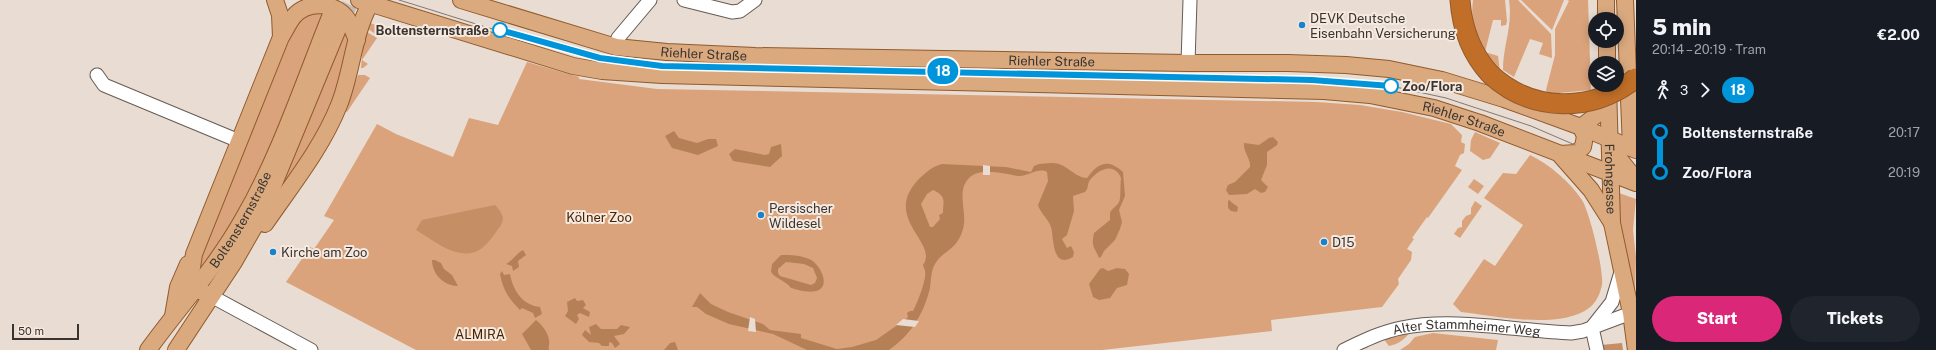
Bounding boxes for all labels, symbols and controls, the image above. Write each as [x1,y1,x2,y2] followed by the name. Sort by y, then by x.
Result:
[1310,11,1456,41] place label: DEVK Deutsche Eisenbahn Versicherung
[1588,12,1624,92] map controls
[1588,12,1624,48] button: locate
[1652,14,1711,40] text: 5 min
[1297,20,1307,30] marker: DEVK Deutsche Eisenbahn Versicherung
[492,22,508,38] marker: Boltensternstraße
[375,23,489,38] place label: Boltensternstraße
[1877,26,1920,43] text: €2.00
[1652,42,1766,57] text: 20:14 – 20:19 · Tram
[660,44,747,63] street label: Riehler Straße
[1008,53,1095,69] street label: Riehler Straße
[1588,56,1624,92] button: layers
[925,58,961,84] line badge: 18
[935,63,951,79] text: 18
[1383,78,1399,94] marker: Zoo/Flora
[1402,79,1462,94] place label: Zoo/Flora
[1652,79,1674,101] icon: walk
[1694,79,1716,101] icon: forward
[1730,82,1746,98] text: 18
[1680,83,1688,98] text: 3
[1421,98,1508,140] street label: Riehler Straße
[1682,124,1813,141] text: Boltensternstraße
[1888,125,1920,140] text: 20:17
[1602,143,1619,214] street label: Frohngasse
[1682,164,1752,181] text: Zoo/Flora
[1888,165,1920,180] text: 20:19
[206,169,274,271] street label: Boltensternstraße
[769,201,833,231] place label: Persischer Wildesel
[566,210,632,225] park label: Kölner Zoo
[756,210,766,220] marker: Persischer Wildesel
[1332,235,1355,250] place label: D15
[1319,237,1329,247] marker: D15
[281,245,367,260] place label: Kirche am Zoo
[268,247,278,257] marker: Kirche am Zoo
[1652,296,1782,342] button: Start
[1790,296,1920,342] button: Tickets
[1391,316,1541,338] street label: Alter Stammheimer Weg
[12,322,79,341] scale bar
[18,325,44,337] text: 50 m
[455,327,505,342] park label: ALMIRA

